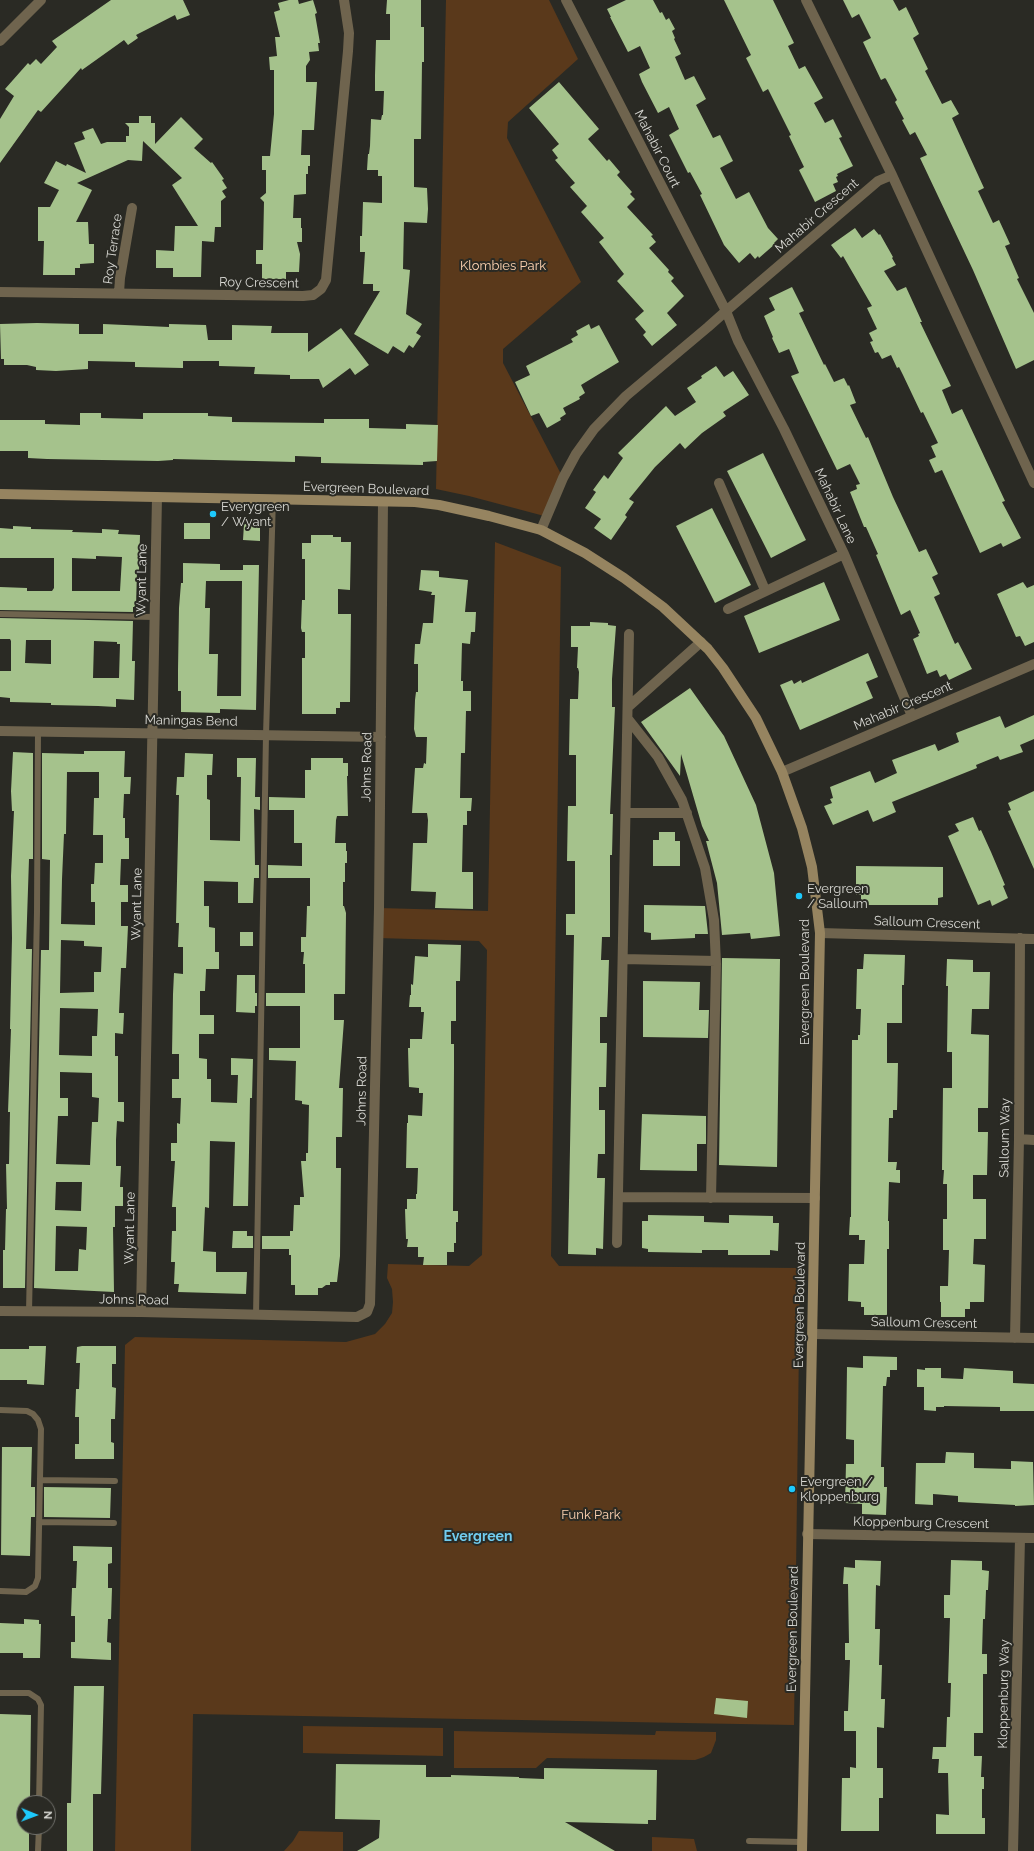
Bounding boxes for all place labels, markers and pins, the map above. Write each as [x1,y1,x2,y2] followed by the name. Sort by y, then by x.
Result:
[221,499,290,530] place label: Everygreen / Wyant
[208,509,218,519] marker: Everygreen / Wyant
[807,881,869,912] place label: Evergreen / Salloum
[794,891,804,901] marker: Evergreen / Salloum
[800,1474,879,1505] place label: Evergreen / Kloppenburg
[787,1484,797,1494] marker: Evergreen / Kloppenburg

